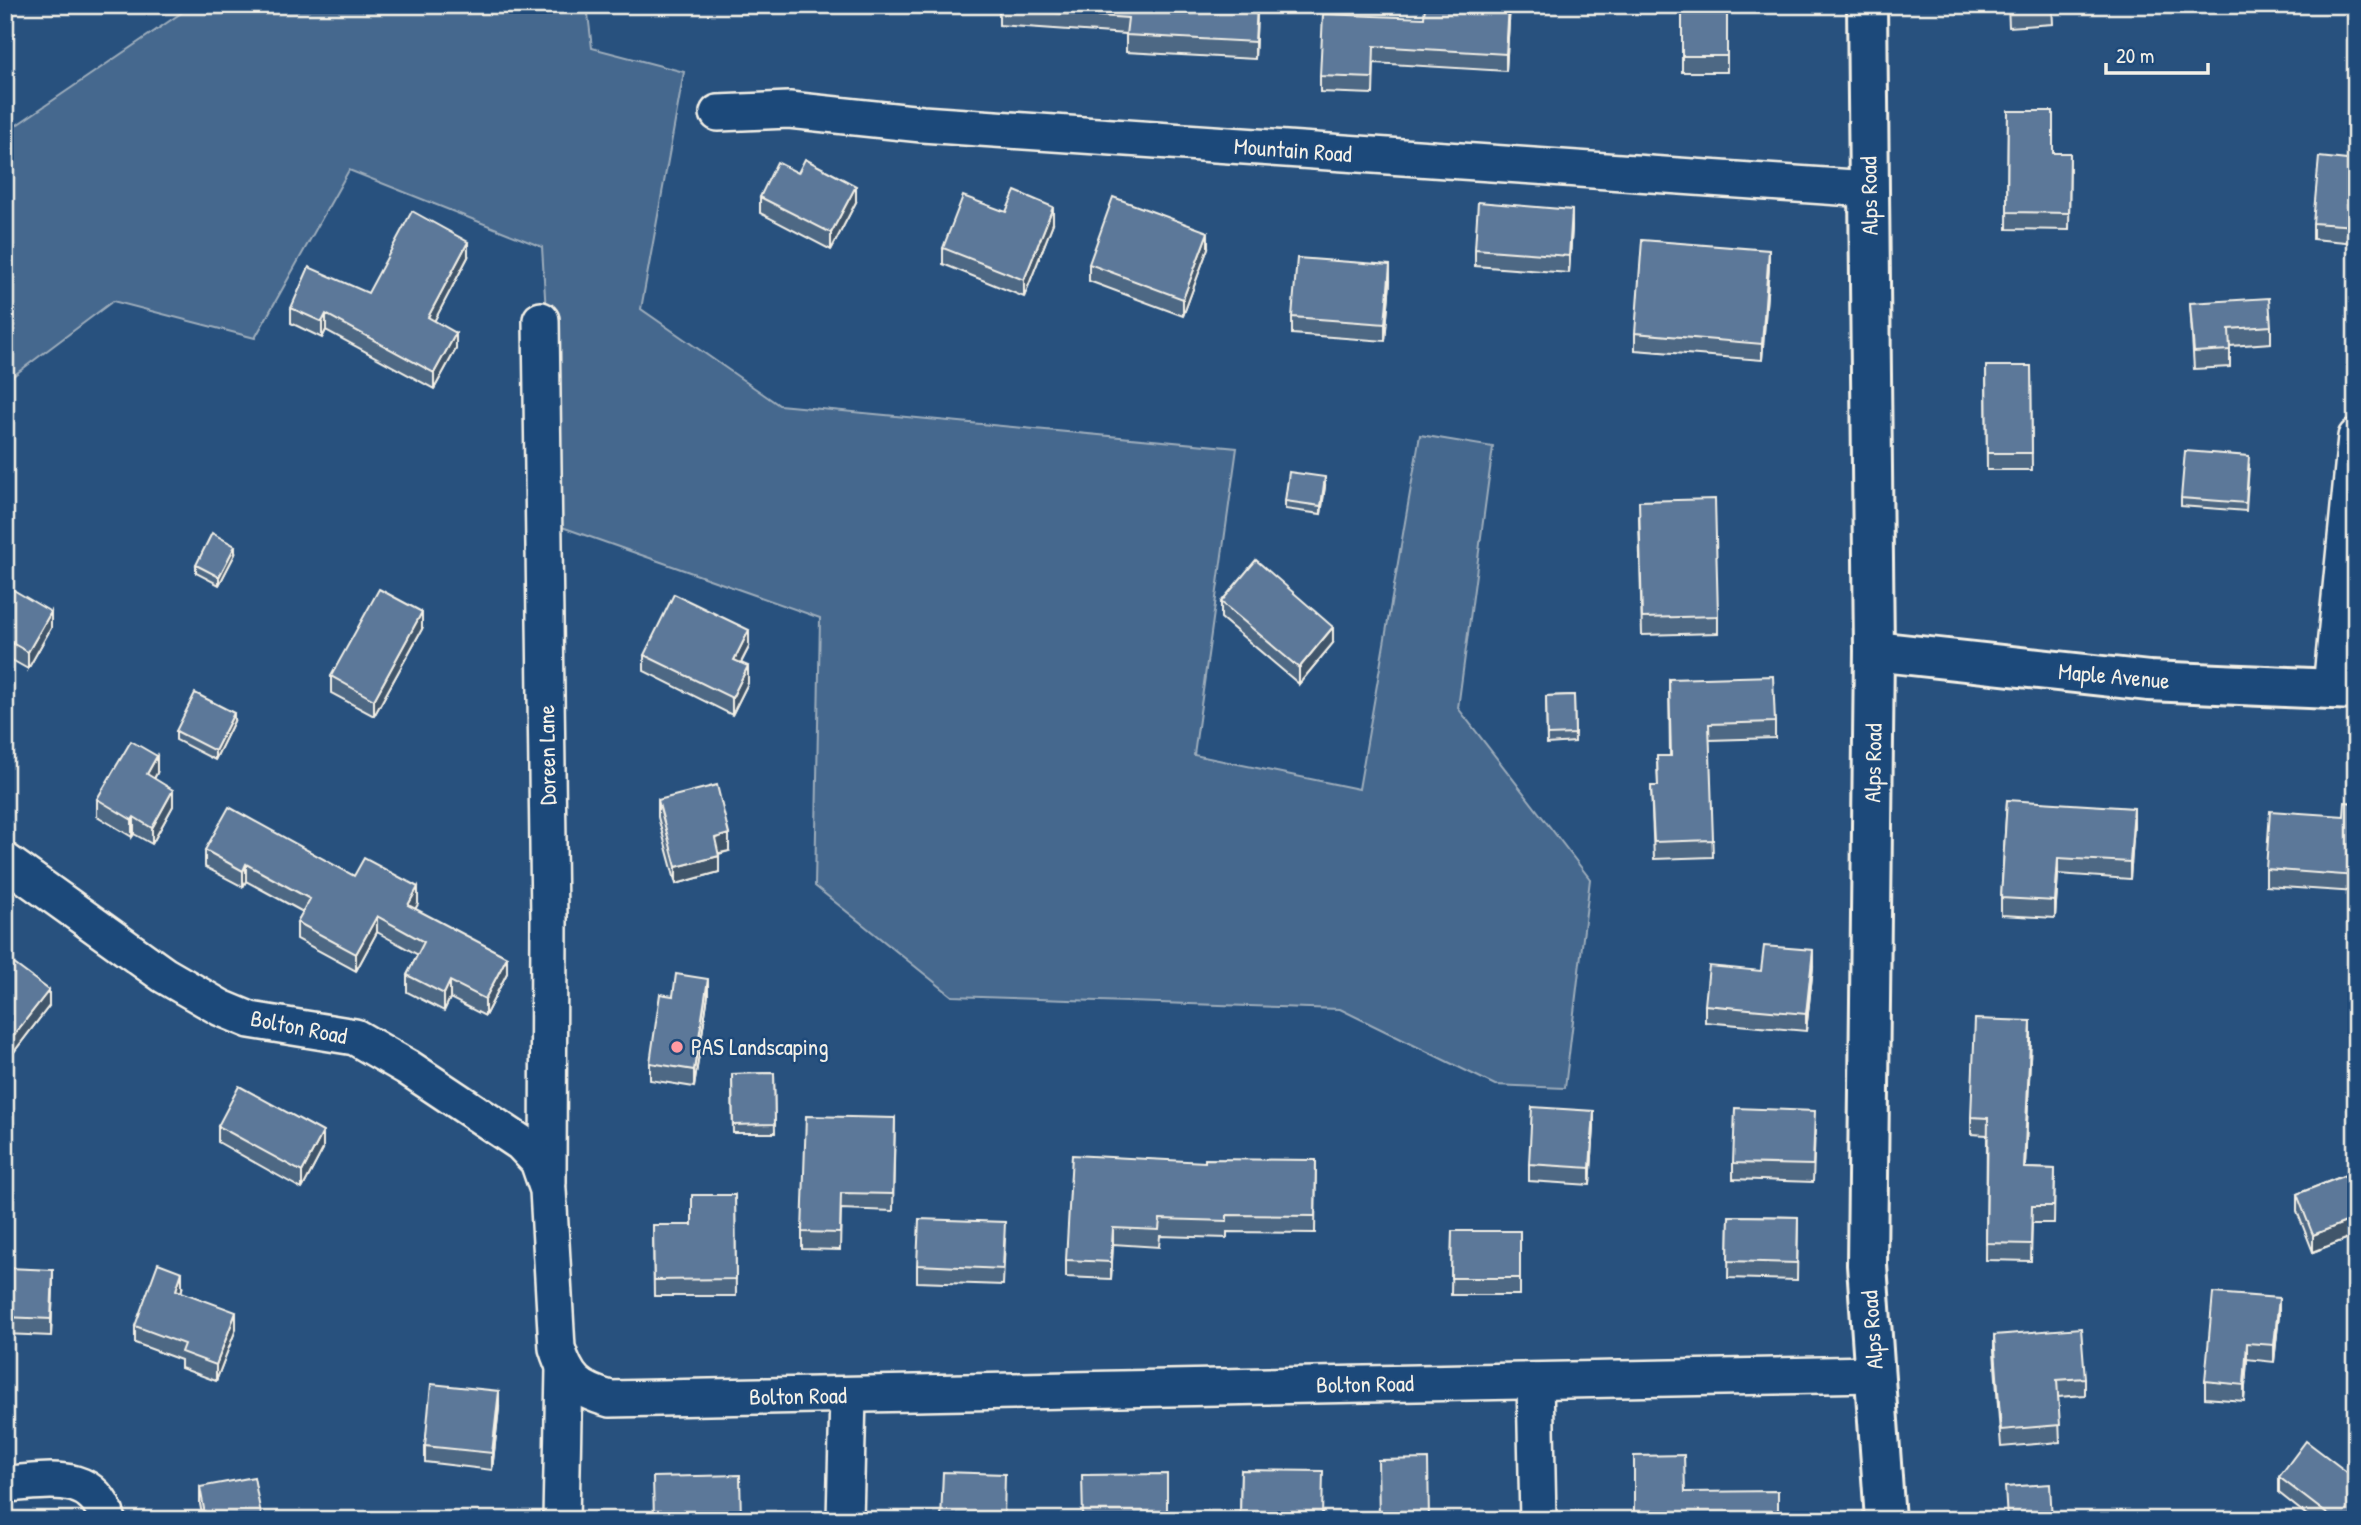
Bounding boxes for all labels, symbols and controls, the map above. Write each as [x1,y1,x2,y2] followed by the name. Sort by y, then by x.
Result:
[2106,32,2207,76] scale bar
[2116,41,2154,70] text: 20 m
[1233,130,1353,169] street label: Mountain Road
[1852,156,1885,236] street label: Alps Road
[2057,655,2171,696] street label: Maple Avenue
[530,705,563,805] street label: Doreen Lane
[1856,723,1889,803] street label: Alps Road
[248,1002,350,1051] street label: Bolton Road
[691,1031,829,1062] place label: PAS Landscaping
[669,1039,685,1055] marker: PAS Landscaping
[1853,1290,1890,1371] street label: Alps Road
[1316,1367,1414,1400] street label: Bolton Road
[749,1379,847,1412] street label: Bolton Road

